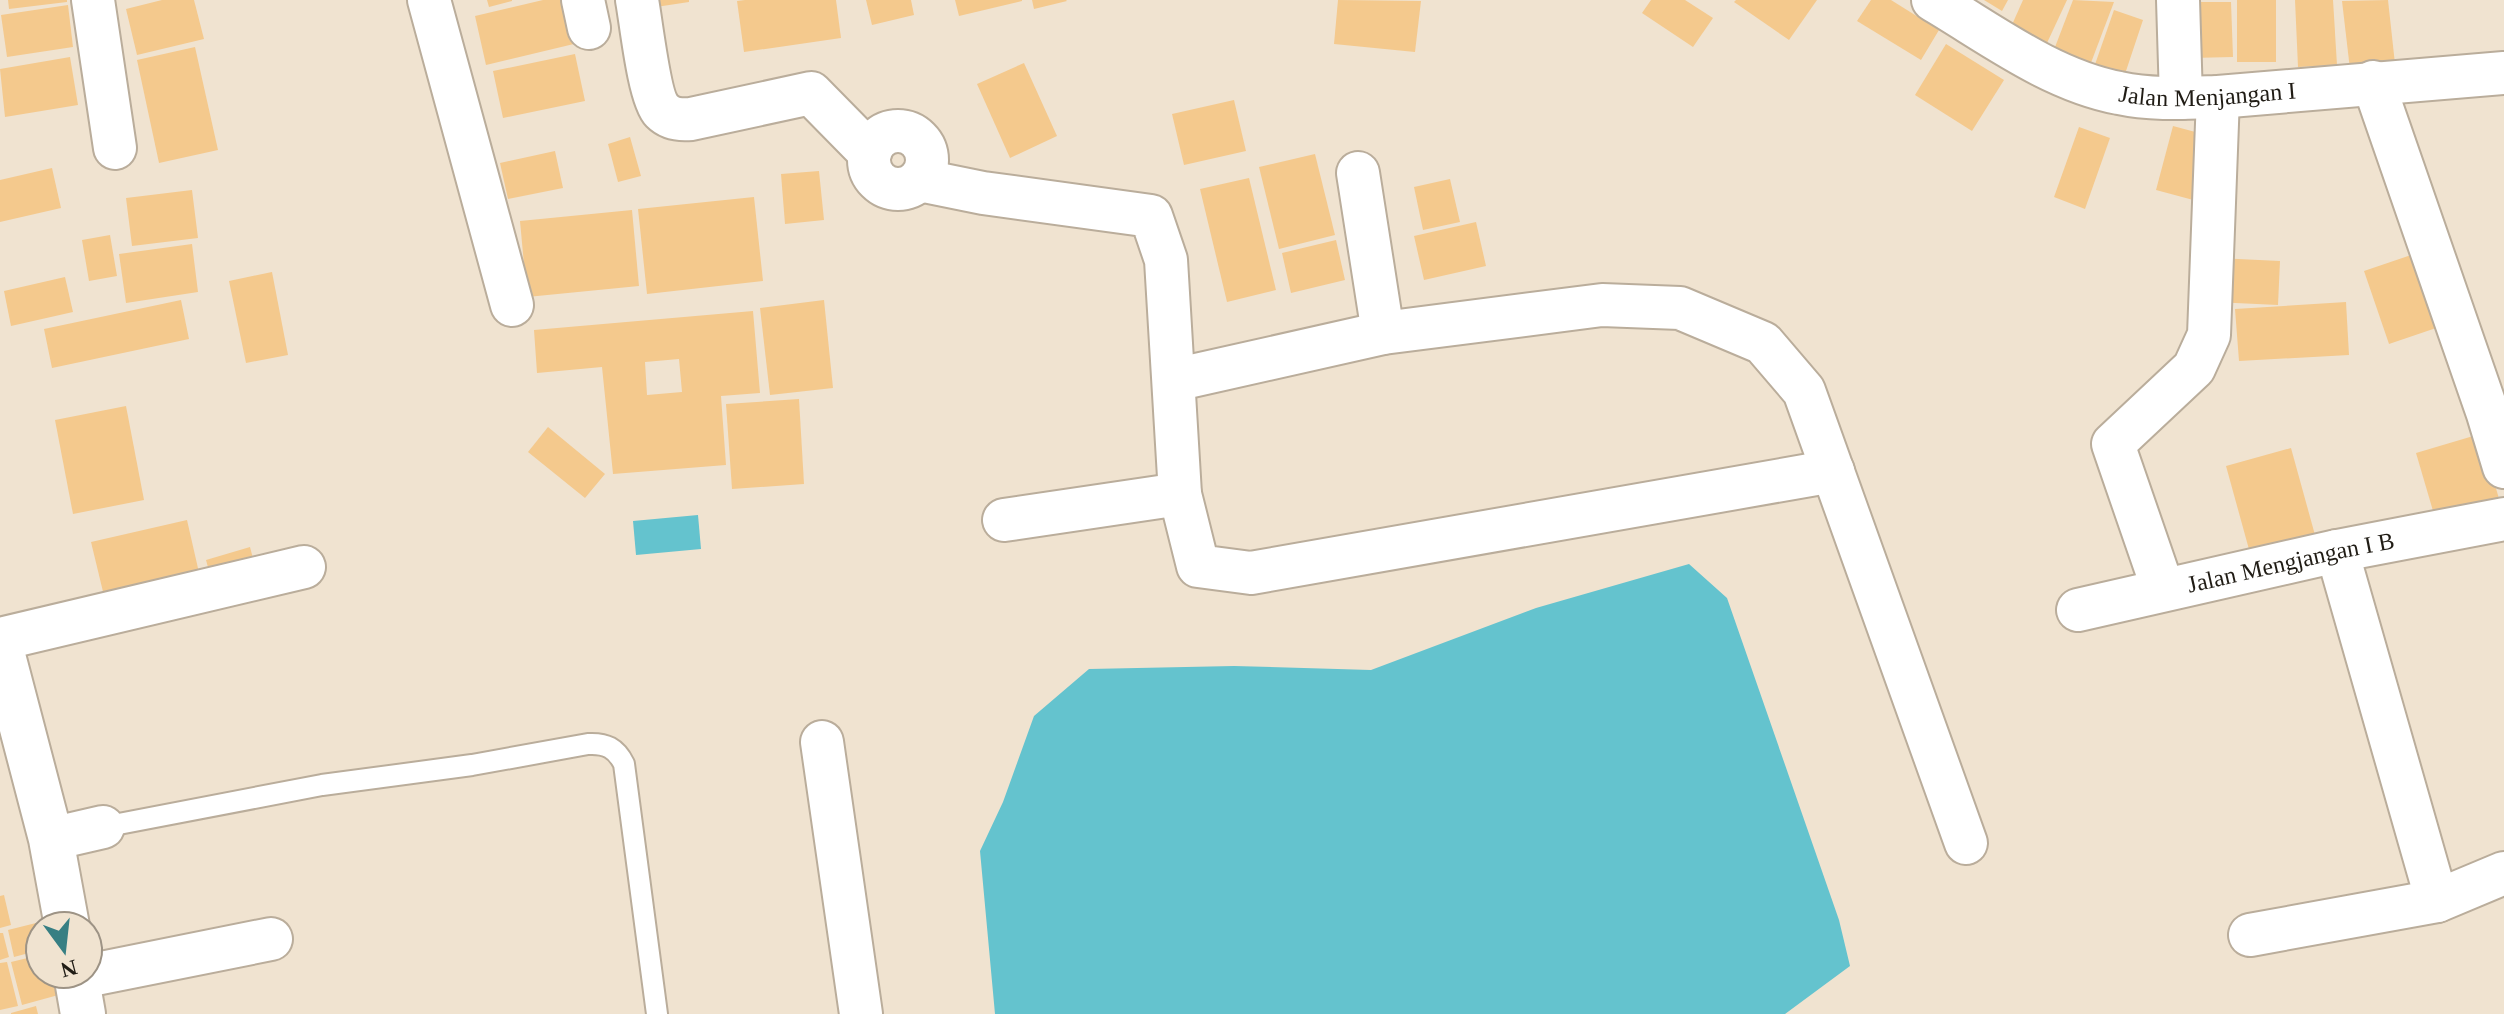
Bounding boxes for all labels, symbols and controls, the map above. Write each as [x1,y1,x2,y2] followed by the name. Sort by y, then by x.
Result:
[2117,78,2297,111] street label: Jalan Menjangan I
[2185,527,2396,598] street label: Jalan Mengjangan I B
[24,910,104,990] north arrow
[58,955,80,983] text: N

